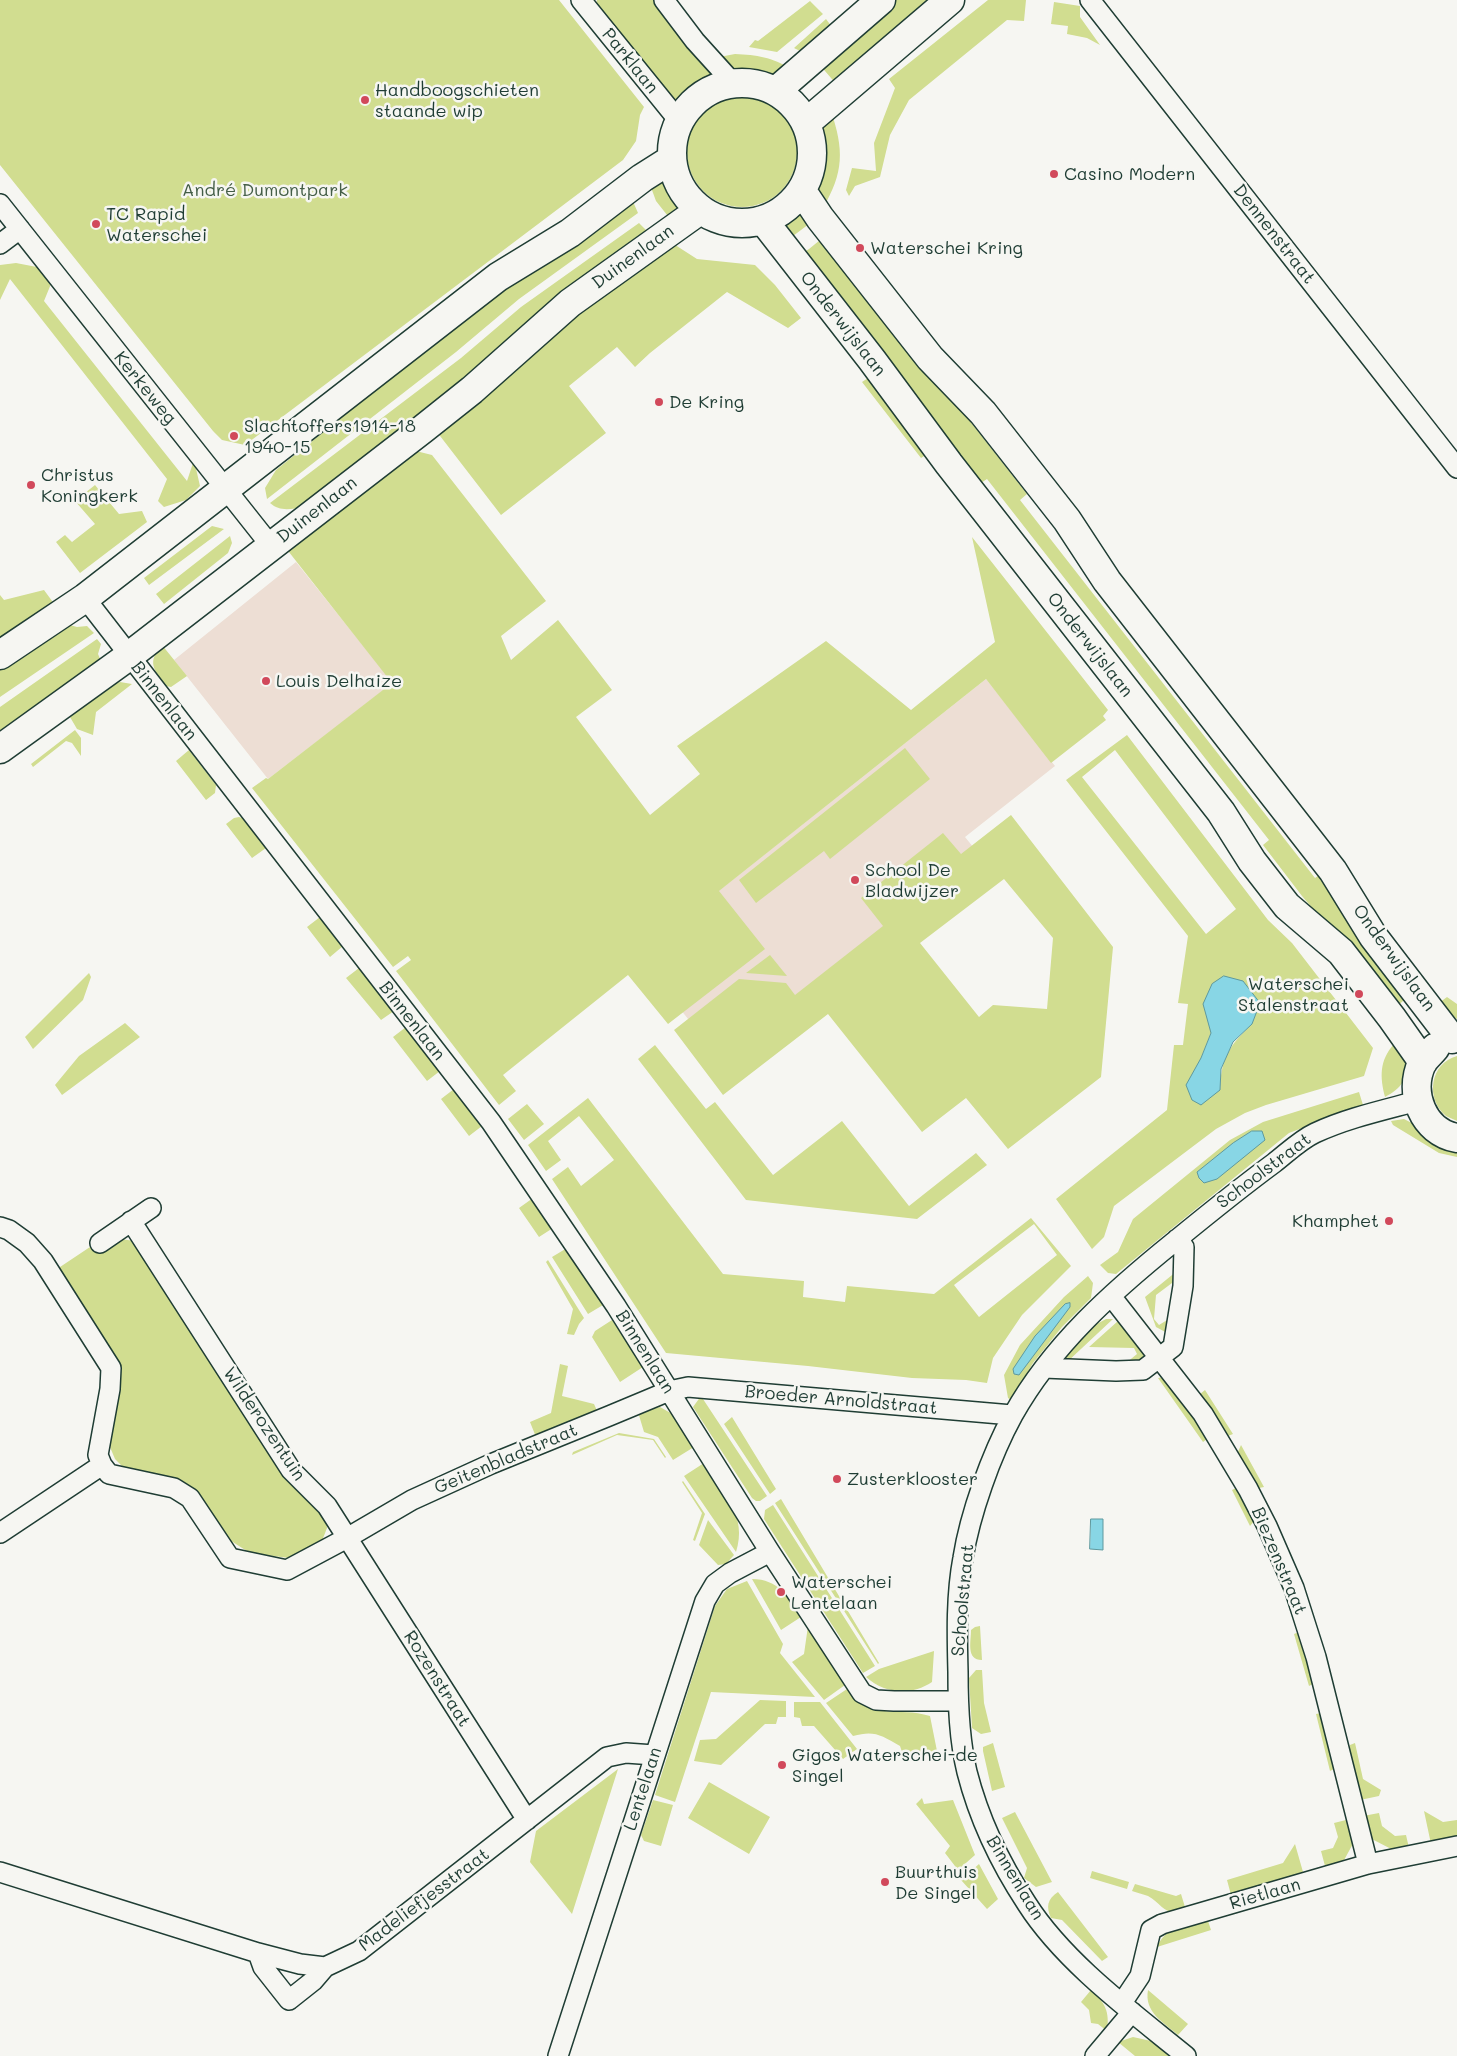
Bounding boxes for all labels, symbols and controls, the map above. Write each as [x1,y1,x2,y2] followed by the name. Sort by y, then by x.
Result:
[597,24,663,98] street label: Parklaan
[375,79,539,122] place label: Handboogschieten staande wip
[359,94,371,106] marker: Handboogschieten staande wip
[1064,163,1195,185] place label: Casino Modern
[1048,168,1060,180] marker: Casino Modern
[182,179,348,201] park label: André Dumontpark
[1228,180,1320,288] street label: Dennenstraat
[106,203,207,245] place label: TC Rapid Waterschei
[90,218,102,230] marker: TC Rapid Waterschei
[588,220,678,294] street label: Duinenlaan
[870,237,1023,259] place label: Waterschei Kring
[854,242,866,254] marker: Waterschei Kring
[795,267,891,381] street label: Onderwijslaan
[109,347,181,429] street label: Kerkeweg
[669,391,744,413] place label: De Kring
[653,396,665,408] marker: De Kring
[244,415,416,458] place label: Slachtoffers1914-18 1940-15
[228,430,240,442] marker: Slachtoffers1914-18 1940-15
[41,464,138,506] place label: Christus Koningkerk
[273,472,361,548] street label: Duinenlaan
[25,479,37,491] marker: Christus Koningkerk
[1042,588,1138,702] street label: Onderwijslaan
[126,657,202,745] street label: Binnenlaan
[276,670,402,692] place label: Louis Delhaize
[260,675,272,687] marker: Louis Delhaize
[865,859,959,902] place label: School De Bladwijzer
[849,874,861,886] marker: School De Bladwijzer
[1348,900,1440,1016] street label: Onderwijslaan
[1238,973,1349,1016] place label: Waterschei Stalenstraat
[374,977,450,1065] street label: Binnenlaan
[1353,988,1365,1000] marker: Waterschei Stalenstraat
[1212,1128,1316,1214] street label: Schoolstraat
[1292,1210,1379,1232] place label: Khamphet
[1383,1215,1395,1227] marker: Khamphet
[611,1306,679,1398] street label: Binnenlaan
[218,1363,310,1485] street label: Wilderozentuin
[744,1381,938,1419] street label: Broeder Arnoldstraat
[431,1419,581,1499] street label: Geitenbladstraat
[847,1468,978,1490] place label: Zusterklooster
[831,1473,843,1485] marker: Zusterklooster
[1247,1504,1311,1618] street label: Biezenstraat
[947,1543,979,1657] street label: Schoolstraat
[791,1571,892,1614] place label: Waterschei Lentelaan
[775,1586,787,1598] marker: Waterschei Lentelaan
[399,1627,475,1731] street label: Rozenstraat
[619,1744,667,1834] street label: Lentelaan
[792,1744,978,1786] place label: Gigos Waterschei-de Singel
[776,1759,788,1771] marker: Gigos Waterschei-de Singel
[981,1832,1049,1924] street label: Binnenlaan
[354,1844,494,1956] street label: Madeliefjesstraat
[895,1861,977,1904] place label: Buurthuis De Singel
[1227,1874,1303,1914] street label: Rietlaan
[879,1876,891,1888] marker: Buurthuis De Singel

